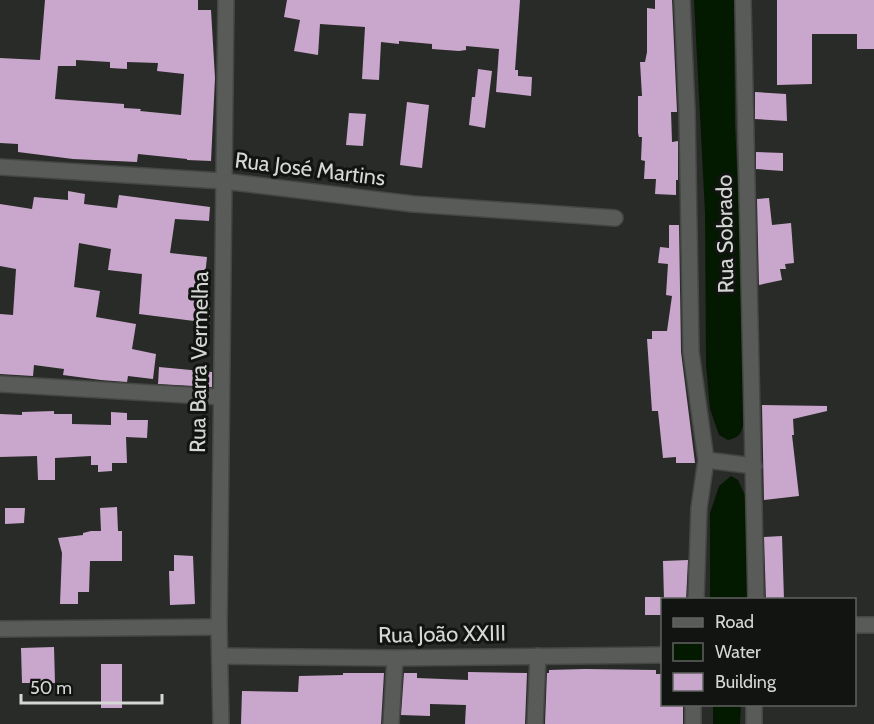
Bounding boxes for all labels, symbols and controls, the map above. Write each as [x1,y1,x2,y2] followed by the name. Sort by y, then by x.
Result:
[233,146,387,192] street label: Rua José Martins
[710,174,740,294] street label: Rua Sobrado
[184,271,214,453] street label: Rua Barra Vermelha
[661,598,856,706] legend
[715,611,754,633] text: Road
[378,619,506,649] street label: Rua João XXIII
[715,641,761,663] text: Water
[21,667,162,705] scale bar
[715,671,777,693] text: Building
[30,677,72,699] text: 50 m

